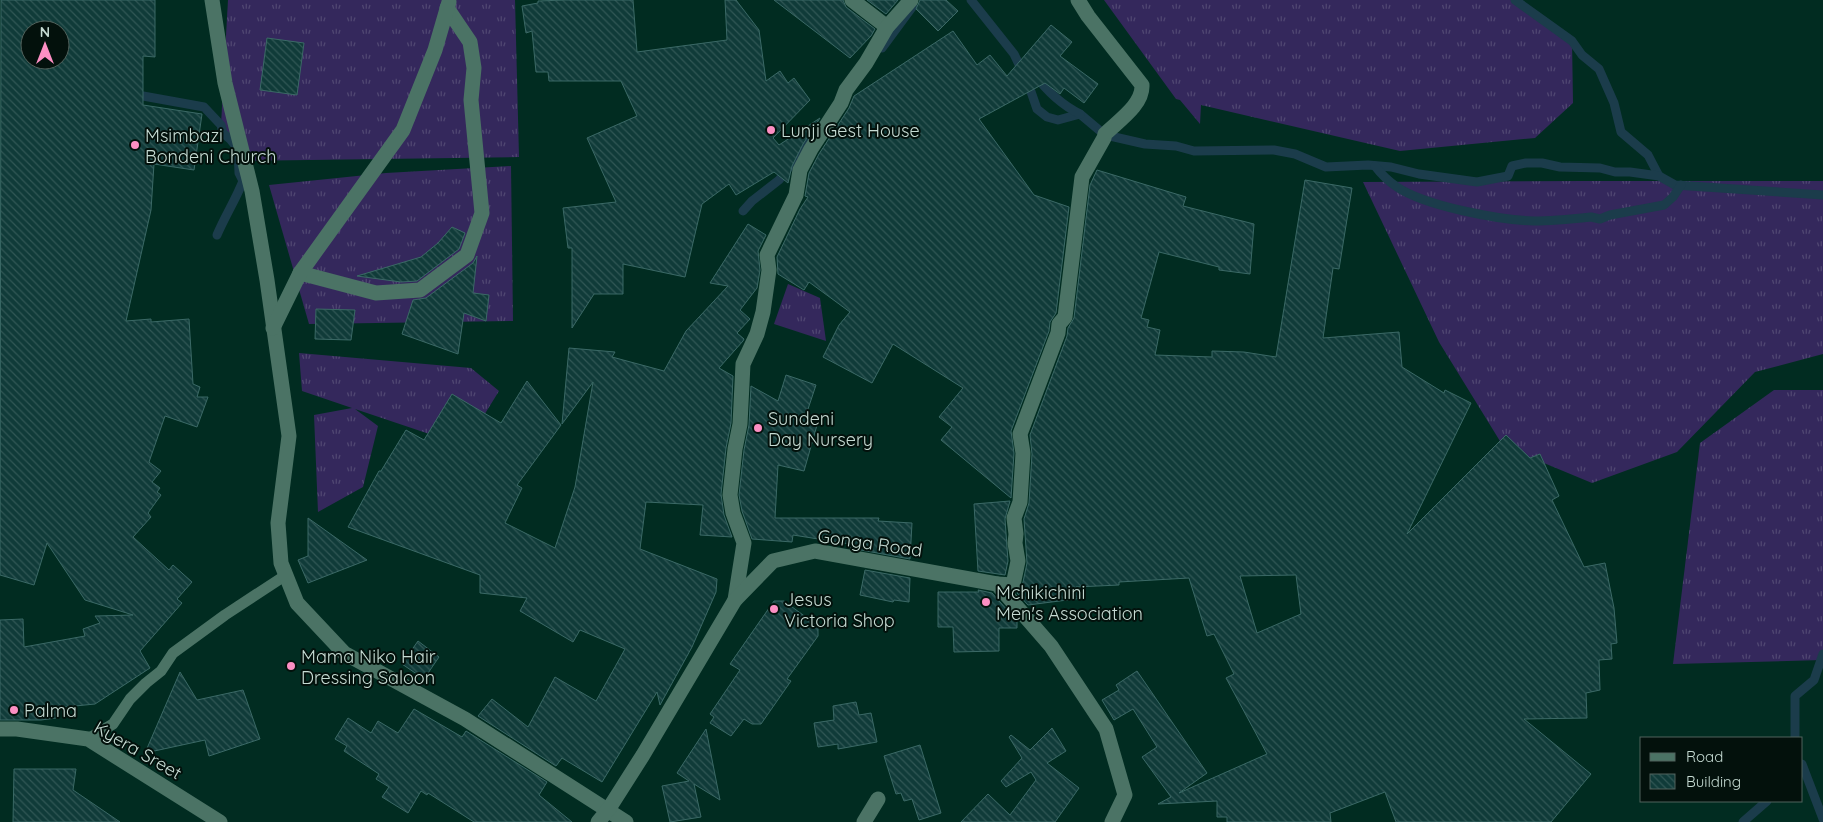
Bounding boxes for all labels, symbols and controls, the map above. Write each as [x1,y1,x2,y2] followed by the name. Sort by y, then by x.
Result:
[20,20,70,70] north arrow
[40,23,50,41] text: N
[781,119,920,142] place label: Lunji Gest House
[145,124,277,168] place label: Msimbazi Bondeni Church
[765,124,777,136] marker: Lunji Gest House
[129,139,141,151] marker: Msimbazi Bondeni Church
[768,407,873,451] place label: Sundeni Day Nursery
[752,422,764,434] marker: Sundeni Day Nursery
[816,524,924,562] street label: Gonga Road
[996,581,1143,625] place label: Mchikichini Men's Association
[784,588,895,632] place label: Jesus Victoria Shop
[980,596,992,608] marker: Mchikichini Men's Association
[768,603,780,615] marker: Jesus Victoria Shop
[301,645,436,689] place label: Mama Niko Hair Dressing Saloon
[285,660,297,672] marker: Mama Niko Hair Dressing Saloon
[24,699,77,722] place label: Palma
[8,704,20,716] marker: Palma
[90,716,186,784] street label: Kyera Sreet
[1640,737,1803,802] legend
[1686,747,1723,766] text: Road
[1686,772,1741,791] text: Building

